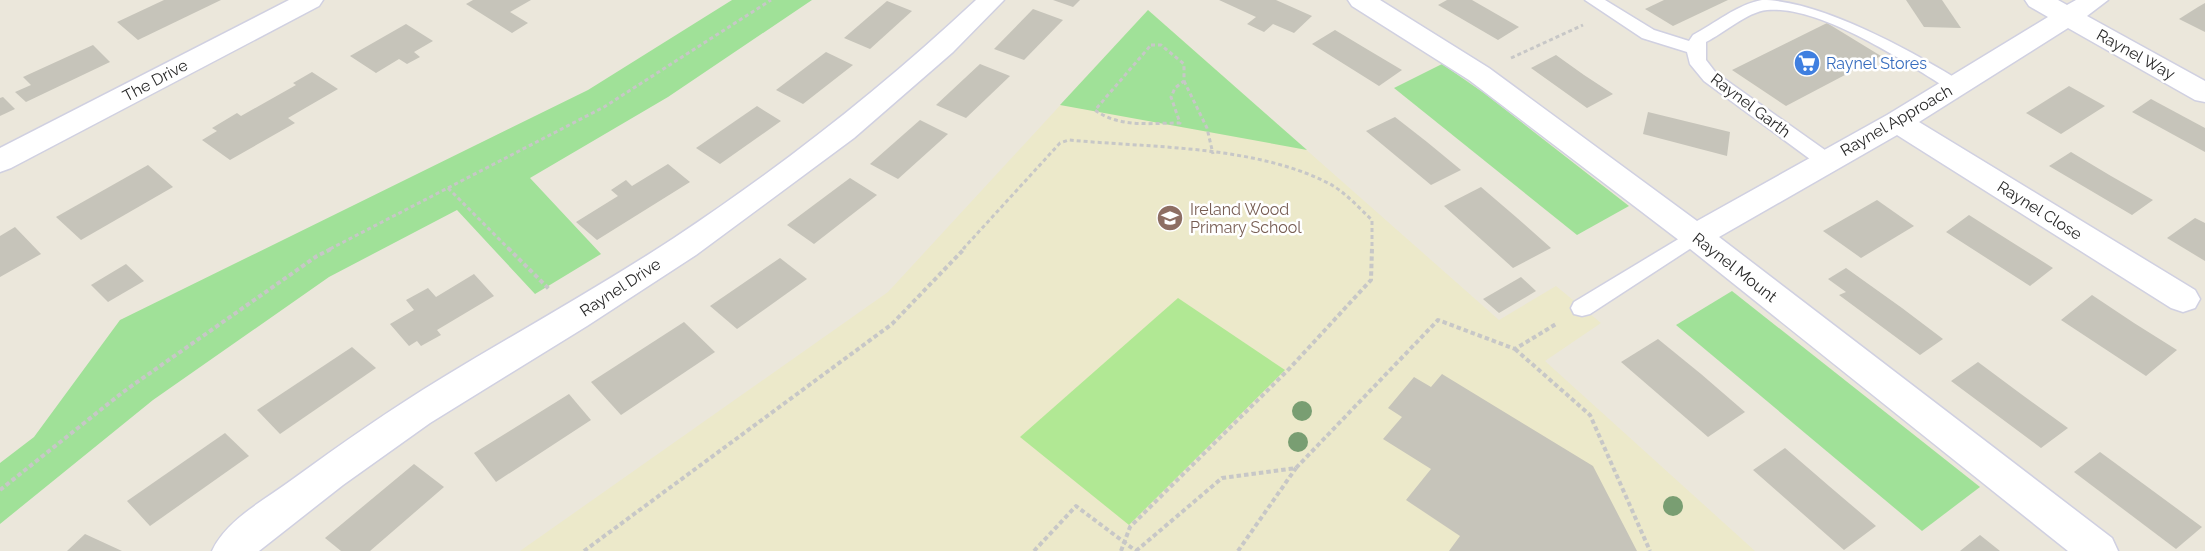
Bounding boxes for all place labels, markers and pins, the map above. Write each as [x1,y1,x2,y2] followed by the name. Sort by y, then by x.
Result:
[1792,48,1822,78] supermarket icon: Raynel Stores
[1826,54,1927,73] place label: Raynel Stores
[1190,200,1302,237] place label: Ireland Wood Primary School
[1155,203,1185,233] school or university icon: Ireland Wood Primary School

